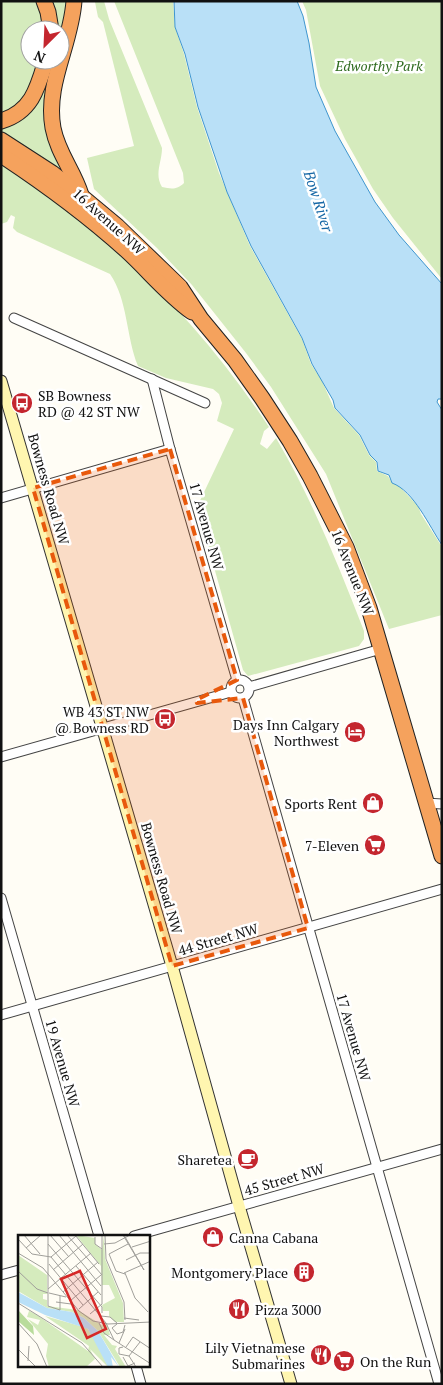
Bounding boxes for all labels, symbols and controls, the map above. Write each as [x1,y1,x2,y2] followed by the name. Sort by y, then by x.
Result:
[20,20,70,70] north arrow
[30,46,48,68] text: N
[334,56,423,75] park label: Edworthy Park
[299,167,339,235] water label: Bow River
[69,184,150,259] street label: 16 Avenue NW
[38,386,141,421] place label: SB Bowness RD @ 42 ST NW
[10,391,34,415] bus stop icon: SB Bowness RD @ 42 ST NW
[24,431,74,548] street label: Bowness Road NW
[185,480,229,573] street label: 17 Avenue NW
[327,526,379,618] street label: 16 Avenue NW
[55,702,150,737] place label: WB 43 ST NW @ Bowness RD
[153,707,177,731] bus stop icon: WB 43 ST NW @ Bowness RD
[233,715,340,750] place label: Days Inn Calgary Northwest
[343,720,367,744] hotel icon: Days Inn Calgary Northwest
[361,791,385,815] shop icon: Sports Rent
[285,794,358,813] place label: Sports Rent
[137,820,187,937] street label: Bowness Road NW
[363,833,387,857] supermarket icon: 7-Eleven
[305,836,360,855] place label: 7-Eleven
[176,918,261,959] street label: 44 Street NW
[332,991,376,1084] street label: 17 Avenue NW
[41,1017,85,1110] street label: 19 Avenue NW
[236,1147,260,1171] cafe icon: Sharetea
[177,1150,232,1169] place label: Sharetea
[242,1158,327,1199] street label: 45 Street NW
[201,1225,225,1249] shop icon: Canna Cabana
[229,1228,318,1247] place label: Canna Cabana
[18,1235,150,1368] inset map
[292,1260,316,1284] building icon: Montgomery Place
[171,1263,288,1282] place label: Montgomery Place
[227,1297,251,1321] restaurant icon: Pizza 3000
[255,1300,321,1319] place label: Pizza 3000
[205,1338,305,1373] place label: Lily Vietnamese Submarines
[309,1343,333,1367] restaurant icon: Lily Vietnamese Submarines
[332,1349,356,1373] supermarket icon: On the Run
[360,1352,432,1371] place label: On the Run

